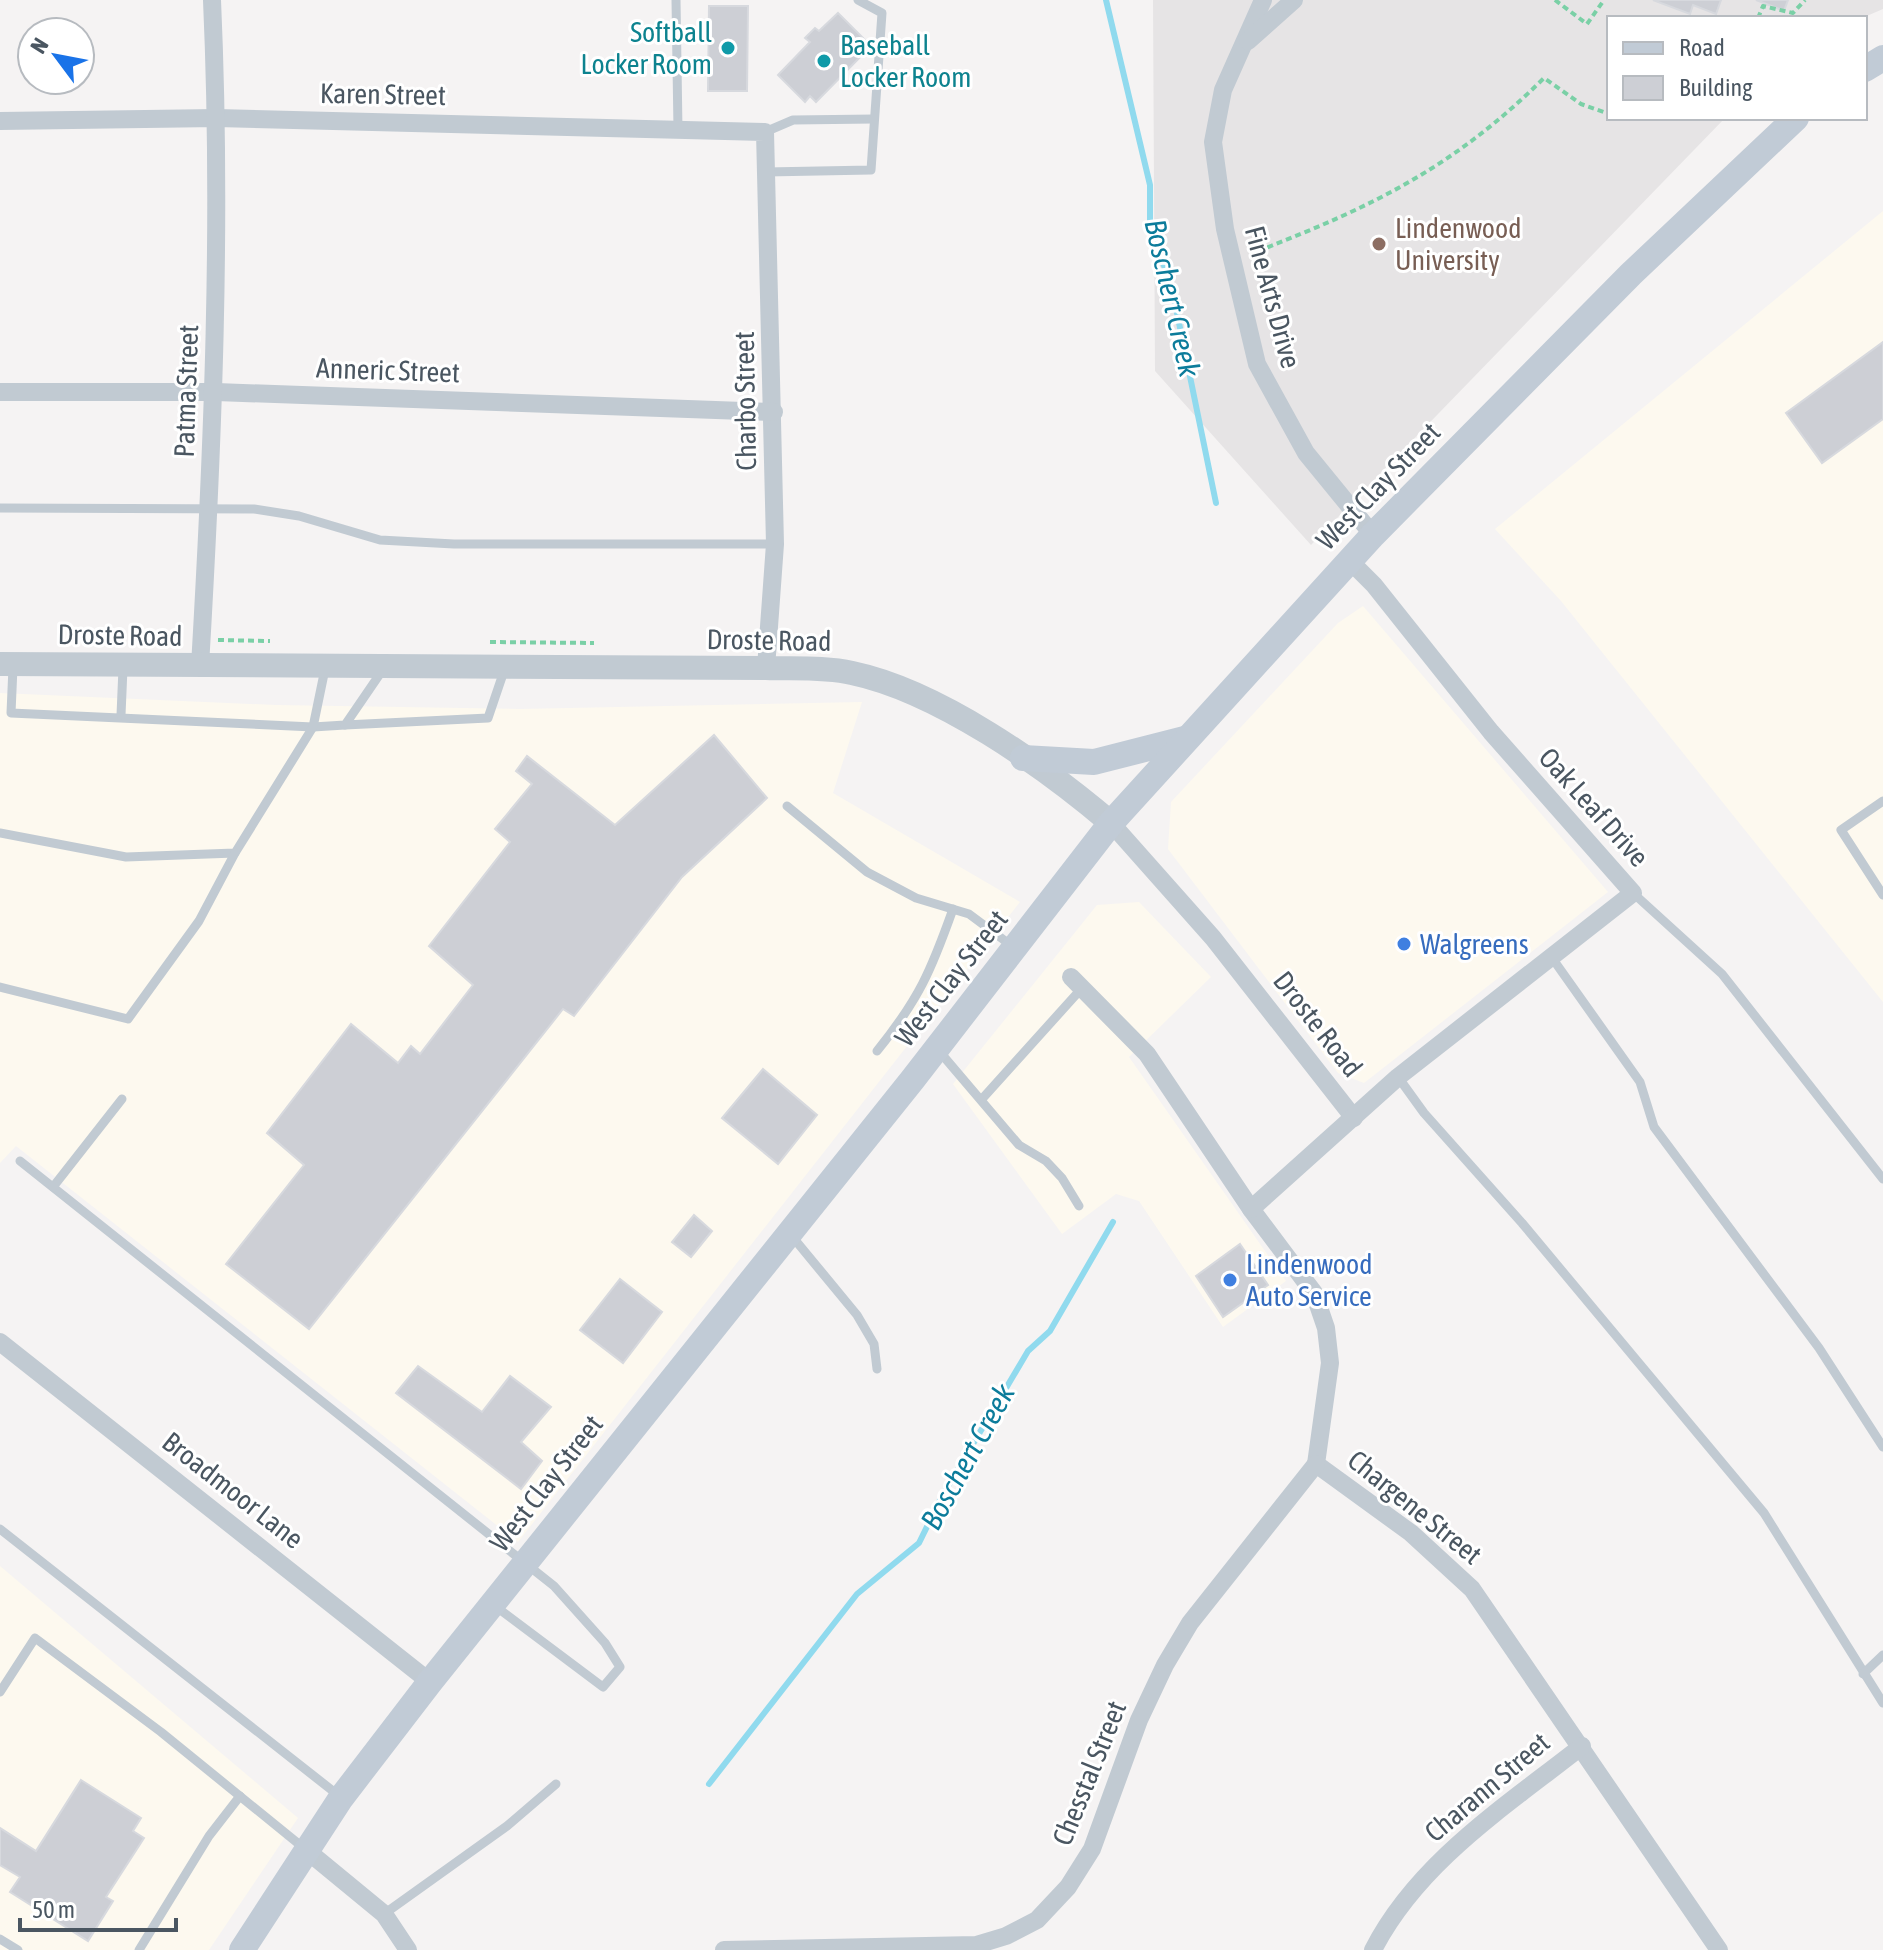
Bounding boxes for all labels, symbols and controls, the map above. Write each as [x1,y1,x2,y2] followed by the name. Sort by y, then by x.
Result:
[16,16,96,96] north arrow
[581,16,713,80] place label: Softball Locker Room
[1607,16,1867,120] legend
[840,29,971,93] place label: Baseball Locker Room
[25,33,54,58] text: N
[1679,34,1725,61] text: Road
[719,39,737,57] marker: Softball Locker Room
[815,52,833,70] marker: Baseball Locker Room
[1679,74,1753,101] text: Building
[320,77,446,111] street label: Karen Street
[1395,212,1521,276] place label: Lindenwood University
[1138,216,1208,381] water label: Boschert Creek
[1239,222,1307,372] street label: Fine Arts Drive
[1370,235,1388,253] marker: Lindenwood University
[168,324,204,458] street label: Patma Street
[728,331,762,471] street label: Charbo Street
[316,351,460,389] street label: Anneric Street
[1310,416,1446,556] street label: West Clay Street
[57,618,183,652] street label: Droste Road
[706,623,832,657] street label: Droste Road
[1533,741,1655,873] street label: Oak Leaf Drive
[888,904,1014,1052] street label: West Clay Street
[1420,928,1529,960] place label: Walgreens
[1395,935,1413,953] marker: Walgreens
[1267,965,1369,1083] street label: Droste Road
[1246,1248,1372,1312] place label: Lindenwood Auto Service
[1221,1271,1239,1289] marker: Lindenwood Auto Service
[913,1377,1021,1535] water label: Boschert Creek
[483,1409,609,1557] street label: West Clay Street
[156,1425,310,1555] street label: Broadmoor Lane
[1342,1443,1488,1571] street label: Chargene Street
[1046,1696,1132,1850] street label: Chesstal Street
[1418,1726,1556,1848] street label: Charann Street
[20,1882,176,1932] scale bar
[32,1896,75,1923] text: 50 m

